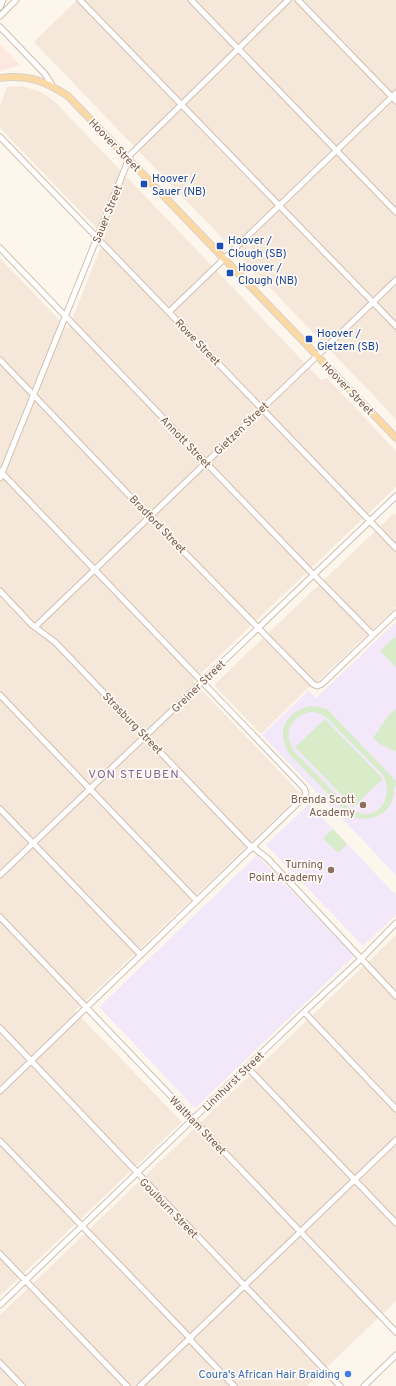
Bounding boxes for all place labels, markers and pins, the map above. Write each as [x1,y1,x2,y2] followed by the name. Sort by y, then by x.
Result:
[152,172,206,199] place label: Hoover / Sauer (NB)
[139,179,149,189] marker: Hoover / Sauer (NB)
[228,234,287,261] place label: Hoover / Clough (SB)
[215,241,225,251] marker: Hoover / Clough (SB)
[238,261,298,288] place label: Hoover / Clough (NB)
[225,268,235,278] marker: Hoover / Clough (NB)
[317,327,379,354] place label: Hoover / Gietzen (SB)
[304,334,314,344] marker: Hoover / Gietzen (SB)
[291,793,355,820] place label: Brenda Scott Academy
[358,800,368,810] marker: Brenda Scott Academy
[249,858,323,885] place label: Turning Point Academy
[326,865,336,875] marker: Turning Point Academy
[199,1368,340,1382] place label: Coura's African Hair Braiding
[343,1369,353,1379] marker: Coura's African Hair Braiding

